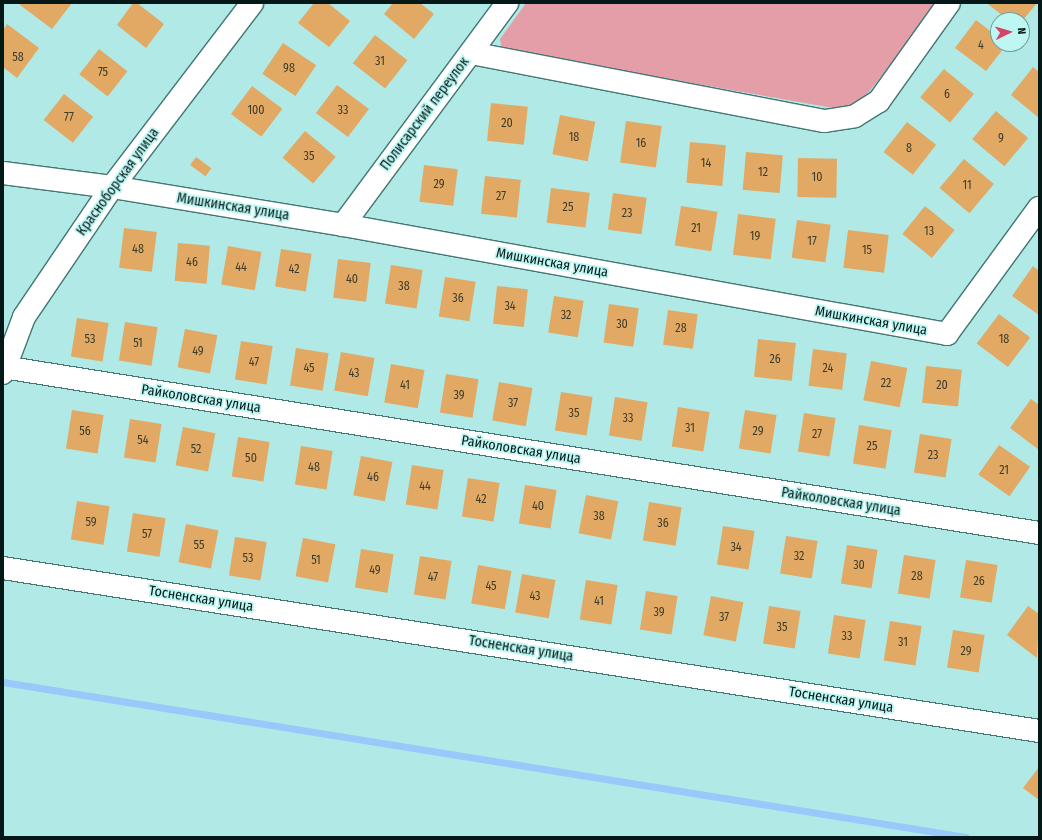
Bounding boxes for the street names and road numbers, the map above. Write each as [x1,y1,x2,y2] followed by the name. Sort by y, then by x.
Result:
[377,54,473,174] street label: Полисарский переулок
[73,125,163,239] street label: Красноборская улица
[176,190,290,224] street label: Мишкинская улица
[495,245,609,281] street label: Мишкинская улица
[814,303,928,339] street label: Мишкинская улица
[140,381,262,417] street label: Райколовская улица
[460,432,582,468] street label: Райколовская улица
[780,484,902,520] street label: Райколовская улица
[148,582,254,616] street label: Тосненская улица
[468,632,574,666] street label: Тосненская улица
[788,683,894,717] street label: Тосненская улица

